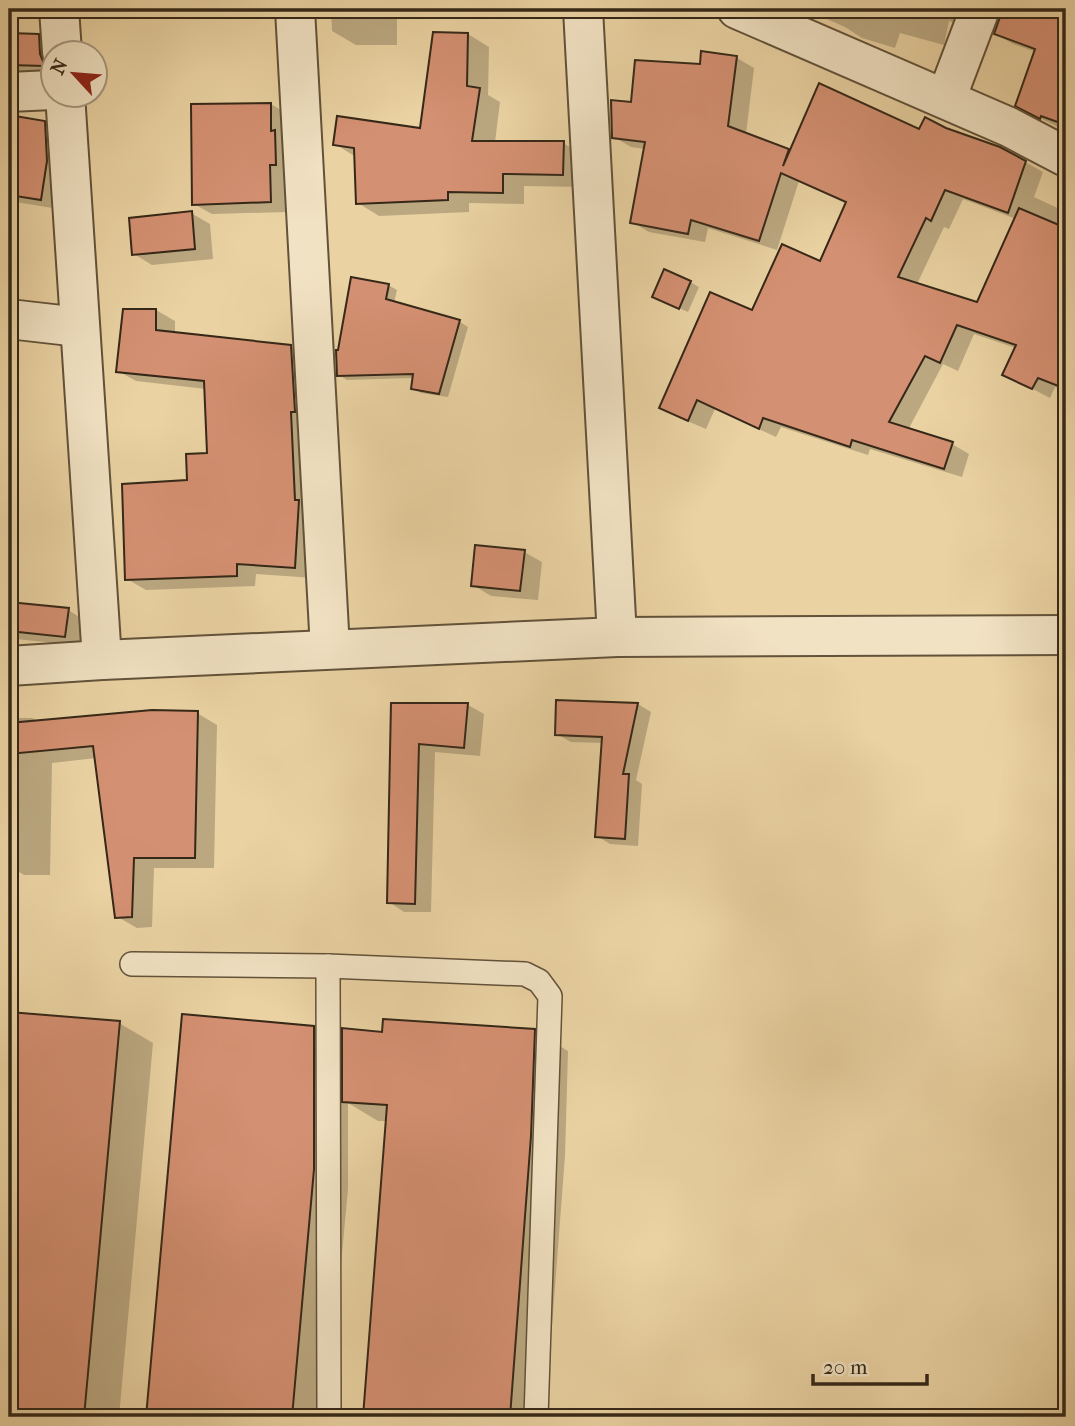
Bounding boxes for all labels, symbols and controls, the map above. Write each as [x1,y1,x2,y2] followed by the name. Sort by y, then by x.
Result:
[38,38,108,108] north arrow
[47,55,73,78] text: N
[813,1342,926,1386] scale bar
[823,1355,868,1379] text: 20 m

